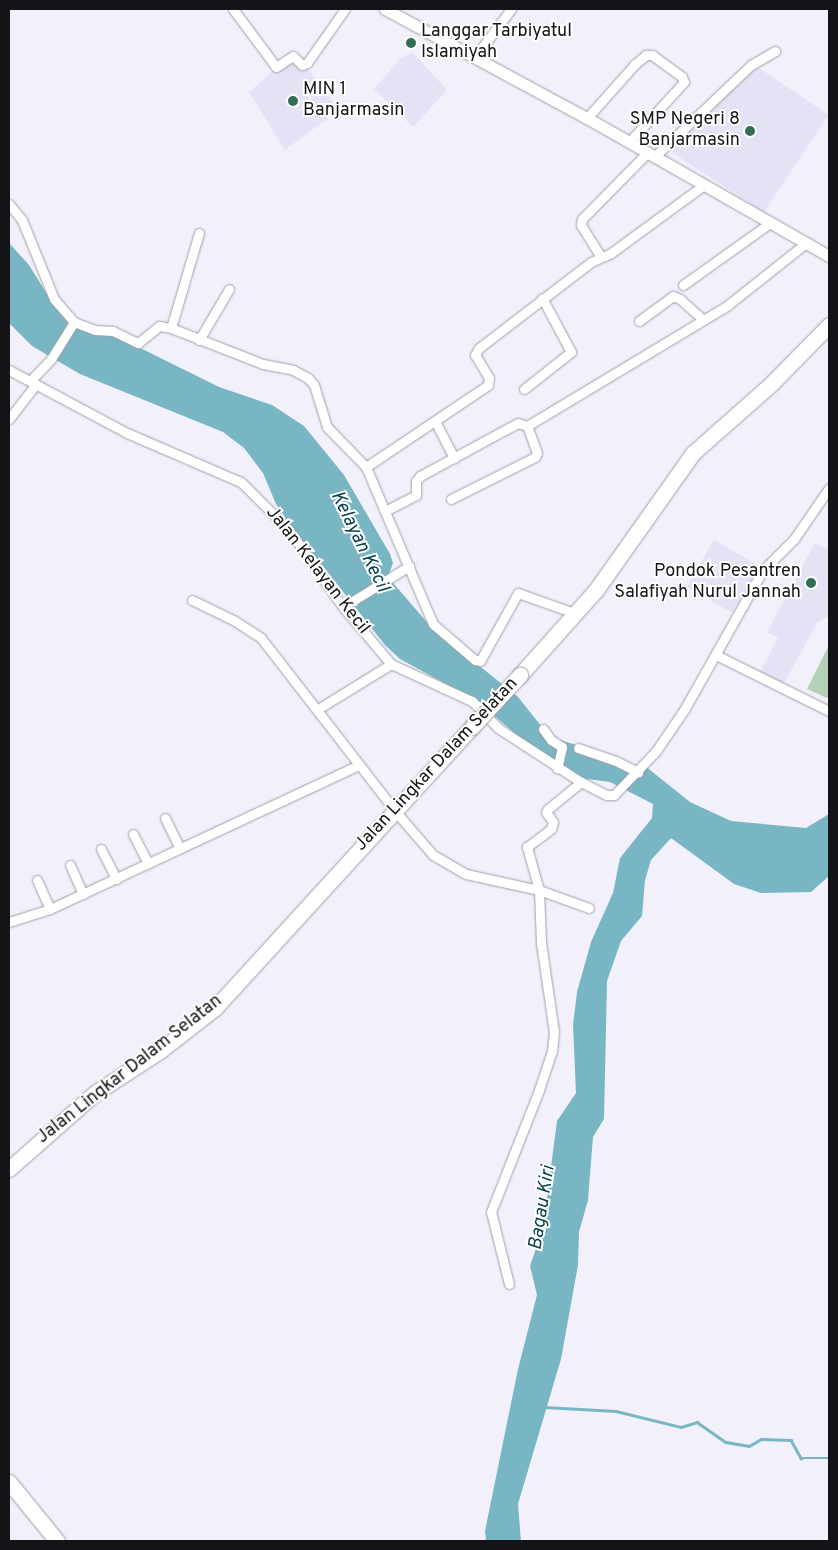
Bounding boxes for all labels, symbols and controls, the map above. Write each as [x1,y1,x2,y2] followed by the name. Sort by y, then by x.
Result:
[421,22,573,64] place label: Langgar Tarbiyatul Islamiyah
[405,37,417,49] marker: Langgar Tarbiyatul Islamiyah
[303,80,404,122] place label: MIN 1 Banjarmasin
[287,95,299,107] marker: MIN 1 Banjarmasin
[630,110,740,152] place label: SMP Negeri 8 Banjarmasin
[744,125,756,137] marker: SMP Negeri 8 Banjarmasin
[325,488,393,596] water label: Kelayan Kecil
[260,503,374,639] street label: Jalan Kelayan Kecil
[614,562,801,604] place label: Pondok Pesantren Salafiyah Nurul Jannah
[805,577,817,589] marker: Pondok Pesantren Salafiyah Nurul Jannah
[351,674,523,856] street label: Jalan Lingkar Dalam Selatan
[33,991,227,1149] street label: Jalan Lingkar Dalam Selatan
[525,1164,561,1252] water label: Bagau Kiri

